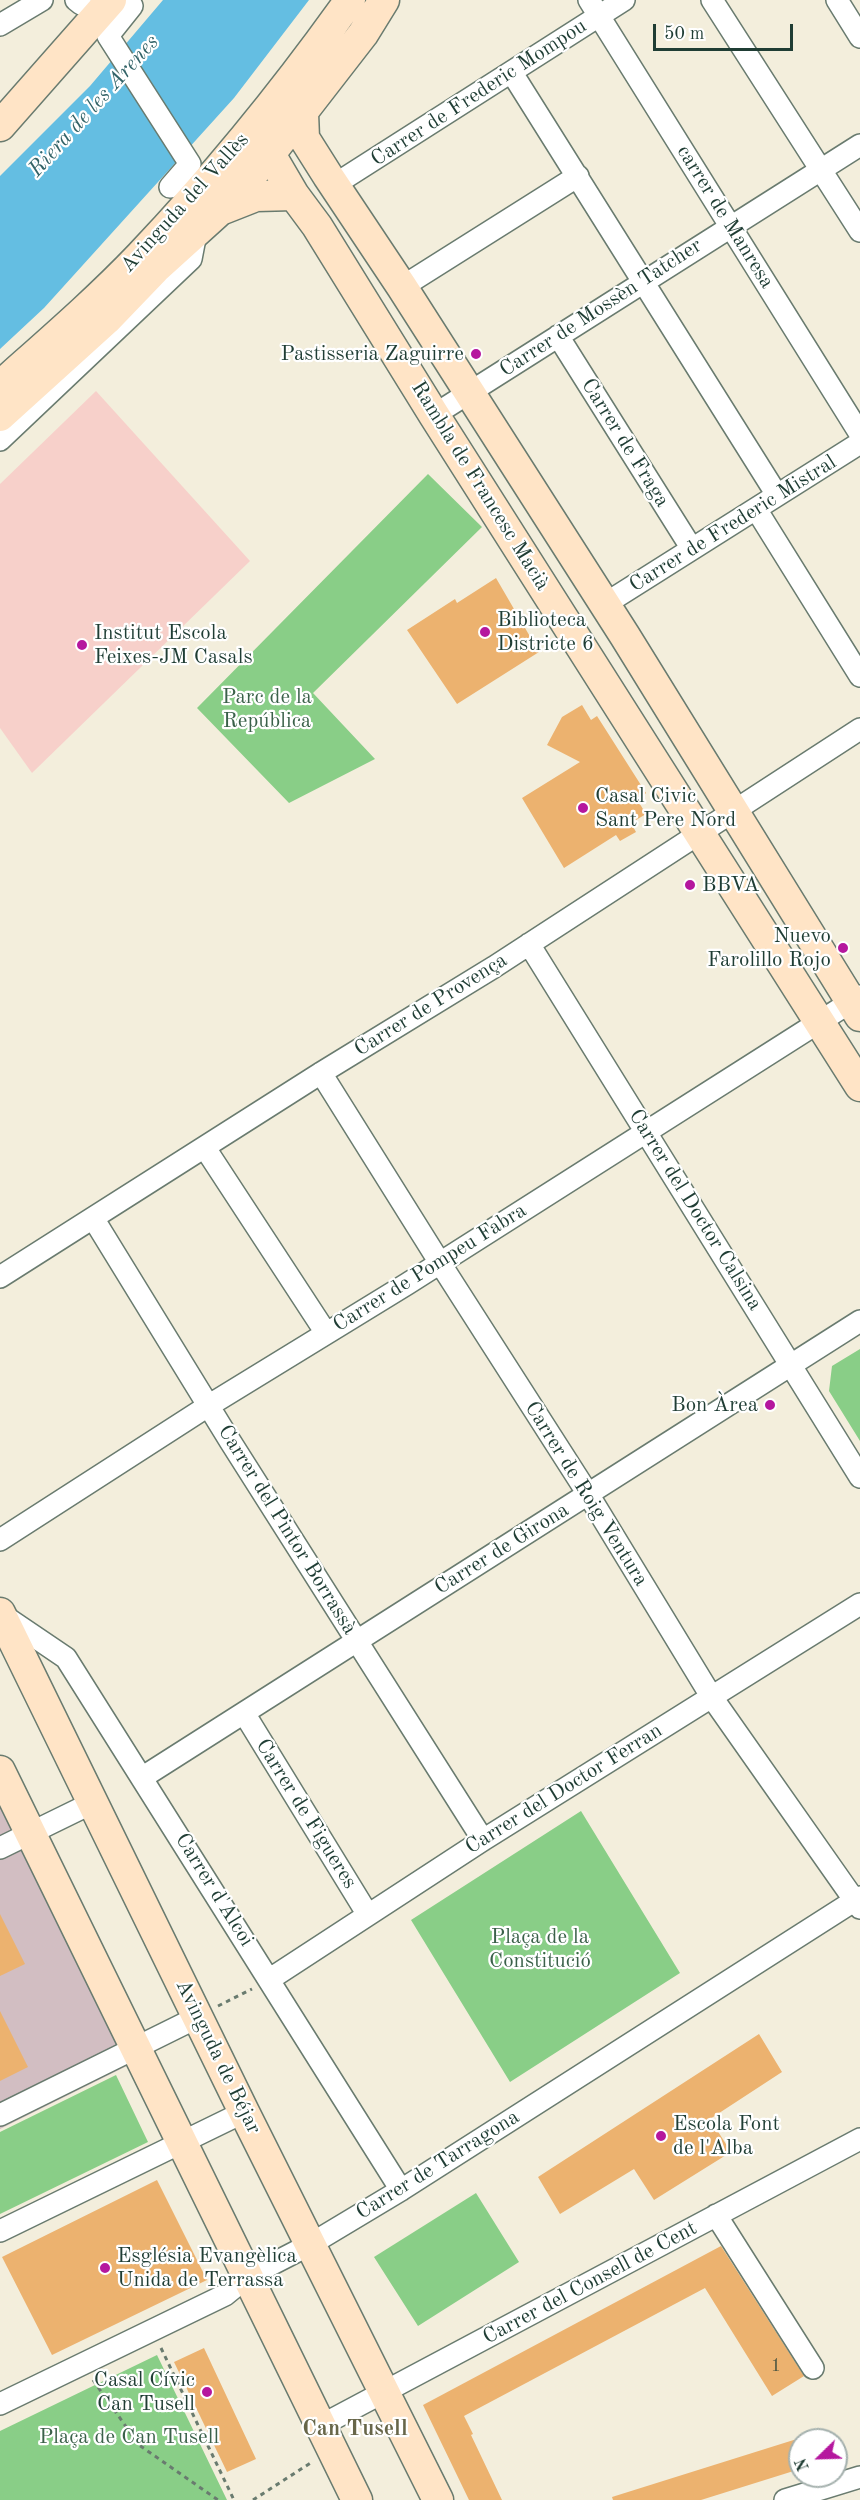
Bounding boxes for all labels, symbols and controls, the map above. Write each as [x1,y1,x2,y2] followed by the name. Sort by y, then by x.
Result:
[656,12,796,50] scale bar
[367,14,591,172] street label: Carrer de Frederic Mompou
[664,25,704,43] text: 50 m
[23,29,165,183] water label: Riera de les Arenes
[115,128,255,278] street label: Avinguda del Vallès
[671,141,779,293] street label: carrer de Manresa
[495,233,707,383] street label: Carrer de Mossèn Tatcher
[281,341,464,367] place label: Pastisseria Zaguirre
[469,347,483,361] marker: Pastisseria Zaguirre
[575,374,675,512] street label: Carrer de Fraga
[405,377,555,595] street label: Rambla de Francesc Macià
[625,450,841,598] street label: Carrer de Frederic Mistral
[497,607,594,657] place label: Biblioteca Districte 6
[94,620,253,670] place label: Institut Escola Feixes-JM Casals
[478,625,492,639] marker: Biblioteca Districte 6
[75,638,89,652] marker: Institut Escola Feixes-JM Casals
[222,684,312,734] park label: Parc de la República
[595,783,736,833] place label: Casal Civic Sant Pere Nord
[576,801,590,815] marker: Casal Civic Sant Pere Nord
[702,872,760,898] place label: BBVA
[683,878,697,892] marker: BBVA
[707,923,831,973] place label: Nuevo Farolillo Rojo
[836,941,850,955] marker: Nuevo Farolillo Rojo
[350,948,512,1062] street label: Carrer de Provença
[623,1105,767,1315] street label: Carrer del Doctor Calsina
[329,1198,531,1338] street label: Carrer de Pompeu Fabra
[671,1392,758,1418] place label: Bon Àrea
[519,1397,653,1591] street label: Carrer de Roig Ventura
[763,1398,777,1412] marker: Bon Àrea
[212,1420,362,1640] street label: Carrer del Pintor Borrassà
[430,1498,574,1600] street label: Carrer de Girona
[461,1718,667,1860] street label: Carrer del Doctor Ferran
[250,1734,362,1894] street label: Carrer de Figueres
[169,1829,259,1951] street label: Carrer d'Alcoi
[489,1924,591,1974] park label: Plaça de la Constitució
[170,1976,266,2138] street label: Avinguda de Béjar
[352,2105,524,2225] street label: Carrer de Tarragona
[673,2111,780,2161] place label: Escola Font de l'Alba
[654,2129,668,2143] marker: Escola Font de l'Alba
[479,2216,701,2350] street label: Carrer del Consell de Cent
[117,2243,297,2293] place label: Església Evangèlica Unida de Terrassa
[98,2261,112,2275] marker: Església Evangèlica Unida de Terrassa
[771,2355,781,2377] house number: 1
[94,2367,195,2417] place label: Casal Cívic Can Tusell
[200,2385,214,2399] marker: Casal Cívic Can Tusell
[302,2416,408,2442] district label: Can Tusell
[39,2424,219,2450] park label: Plaça de Can Tusell
[788,2428,848,2488] north arrow
[794,2456,813,2473] text: N

